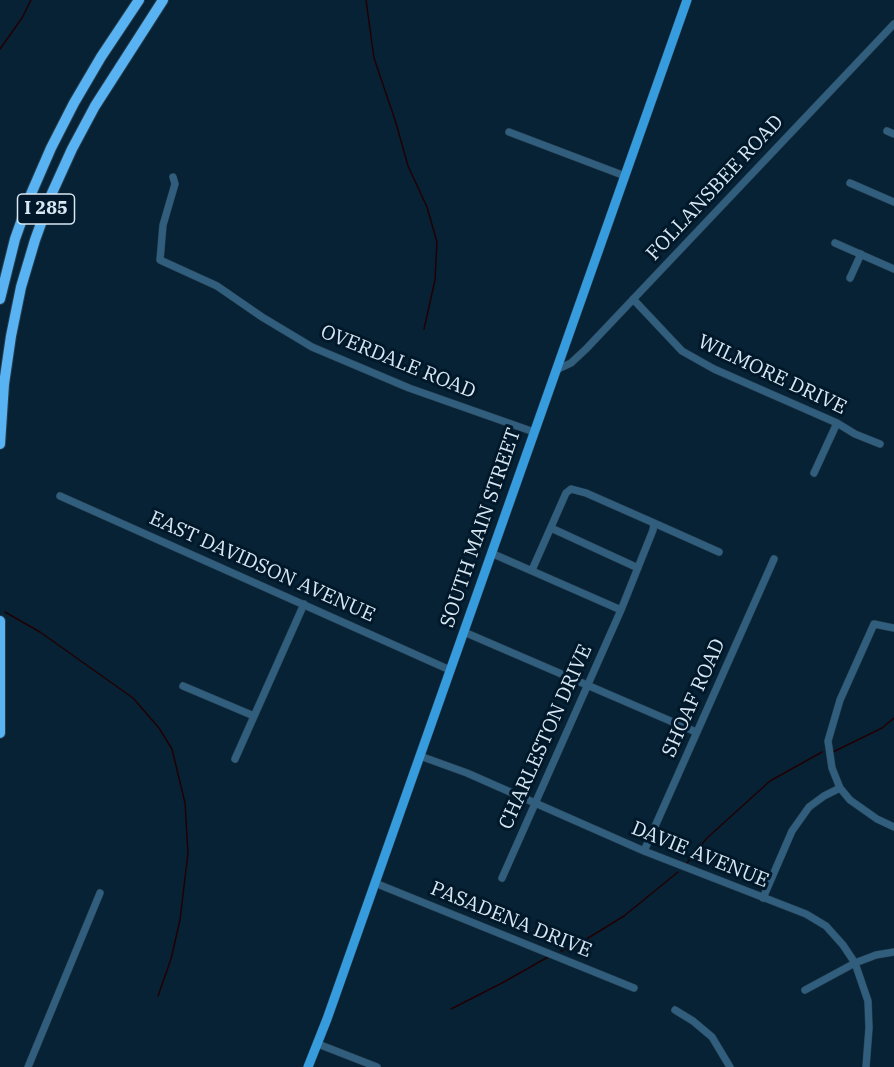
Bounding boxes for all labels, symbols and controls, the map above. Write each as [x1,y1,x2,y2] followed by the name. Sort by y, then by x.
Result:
[641,110,789,266] street label: FOLLANSBEE ROAD
[18,194,74,224] road number: I 285
[317,320,479,404] street label: OVERDALE ROAD
[694,330,850,420] street label: WILMORE DRIVE
[436,425,526,631] street label: SOUTH MAIN STREET
[145,506,379,628] street label: EAST DAVIDSON AVENUE
[657,635,731,761] street label: SHOAF ROAD
[494,641,598,833] street label: CHARLESTON DRIVE
[628,817,772,893] street label: DAVIE AVENUE
[427,877,595,963] street label: PASADENA DRIVE

